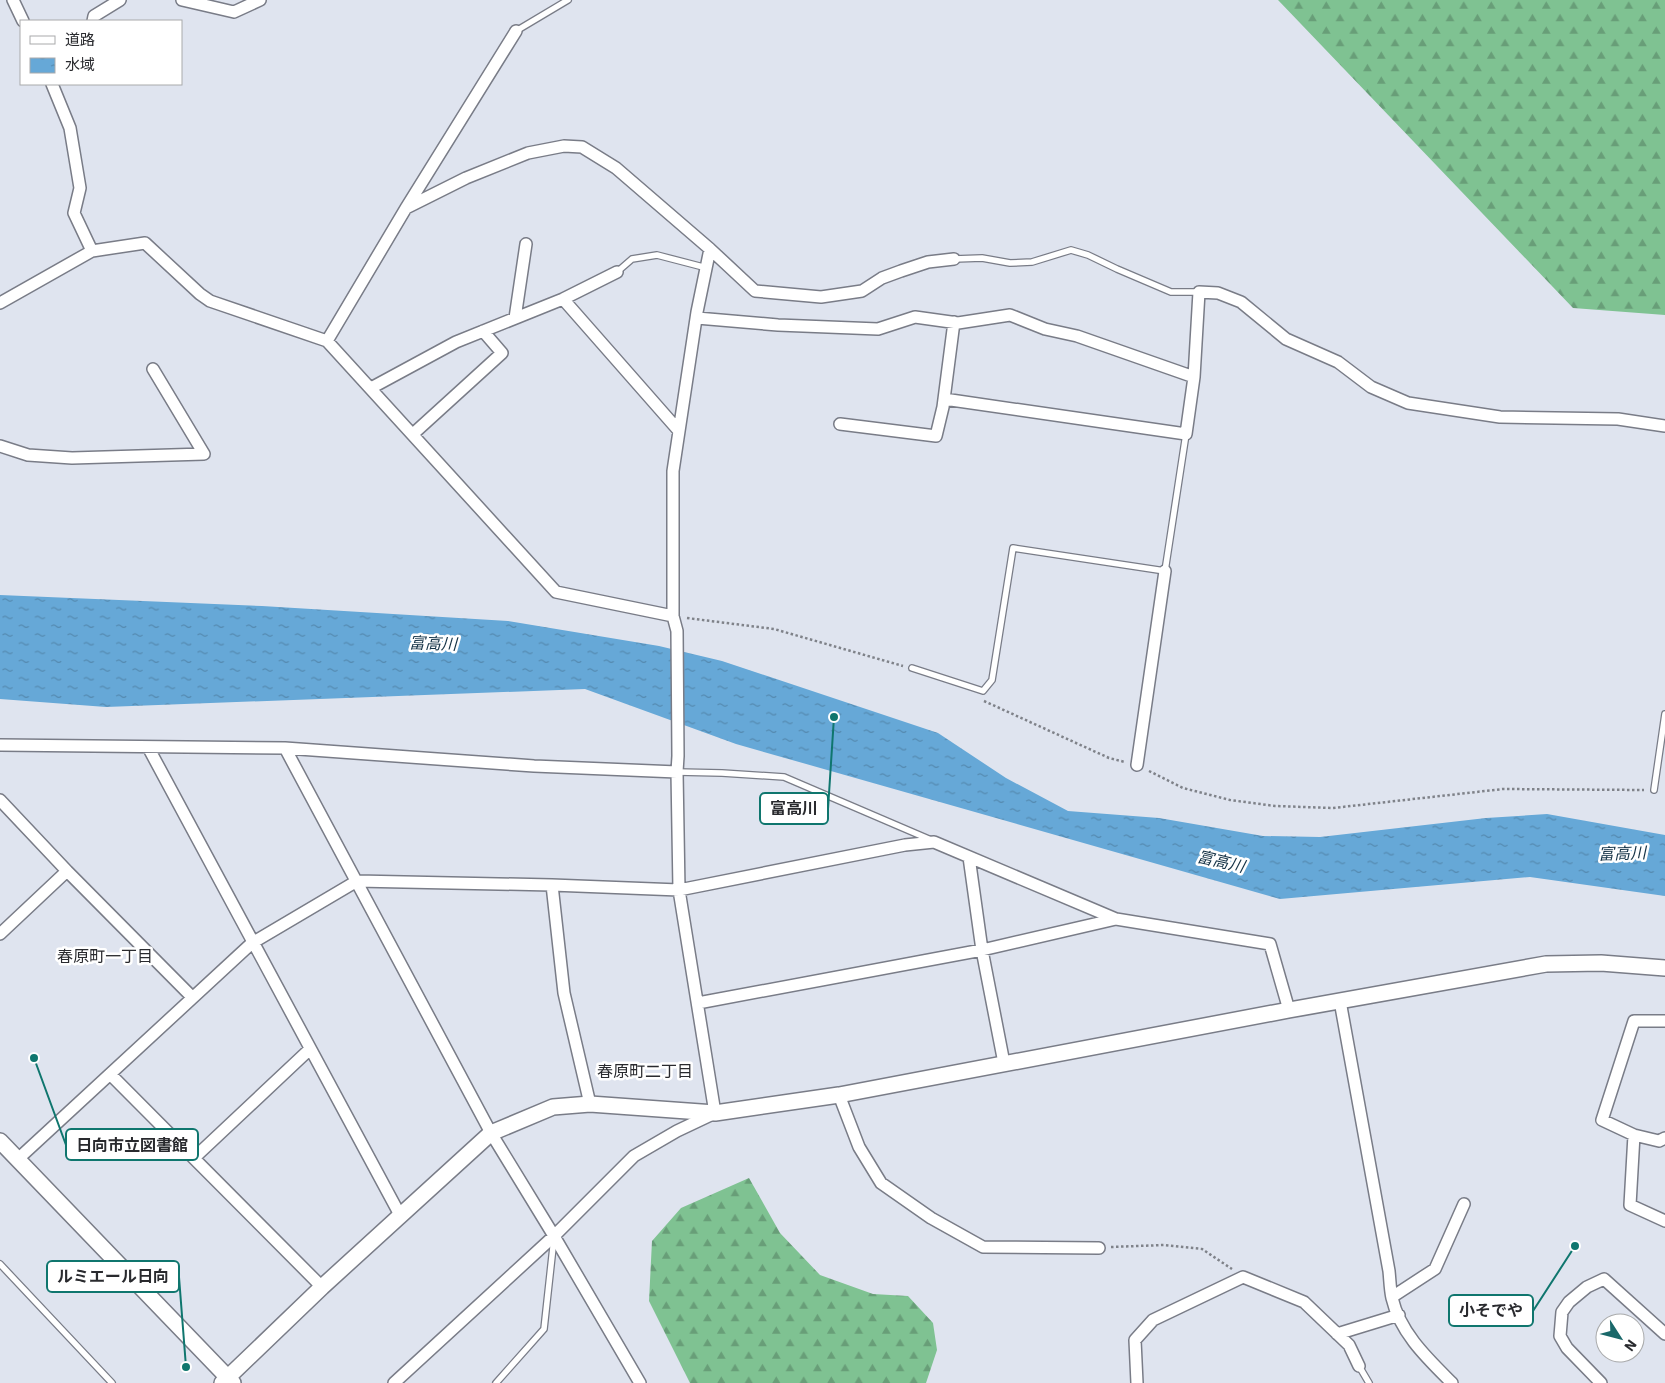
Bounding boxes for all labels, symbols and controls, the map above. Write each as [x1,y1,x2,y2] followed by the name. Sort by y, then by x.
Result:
[20,20,182,85] legend
[65,30,95,49] text: 道路
[65,55,95,74] text: 水域
[409,632,459,654] water label: 富高川
[760,793,828,824] callout: 富高川
[770,798,818,818] text: 富高川
[1598,842,1648,864] water label: 富高川
[1195,846,1249,877] water label: 富高川
[57,946,153,966] district label: 春原町一丁目
[597,1061,693,1081] district label: 春原町二丁目
[66,1129,198,1160] callout: 日向市立図書館
[76,1135,188,1155] text: 日向市立図書館
[47,1261,179,1292] callout: ルミエール日向
[57,1266,169,1286] text: ルミエール日向
[1449,1295,1533,1326] callout: 小そでや
[1459,1300,1523,1320] text: 小そでや
[1595,1313,1645,1363] north arrow
[1620,1336,1641,1355] text: N

